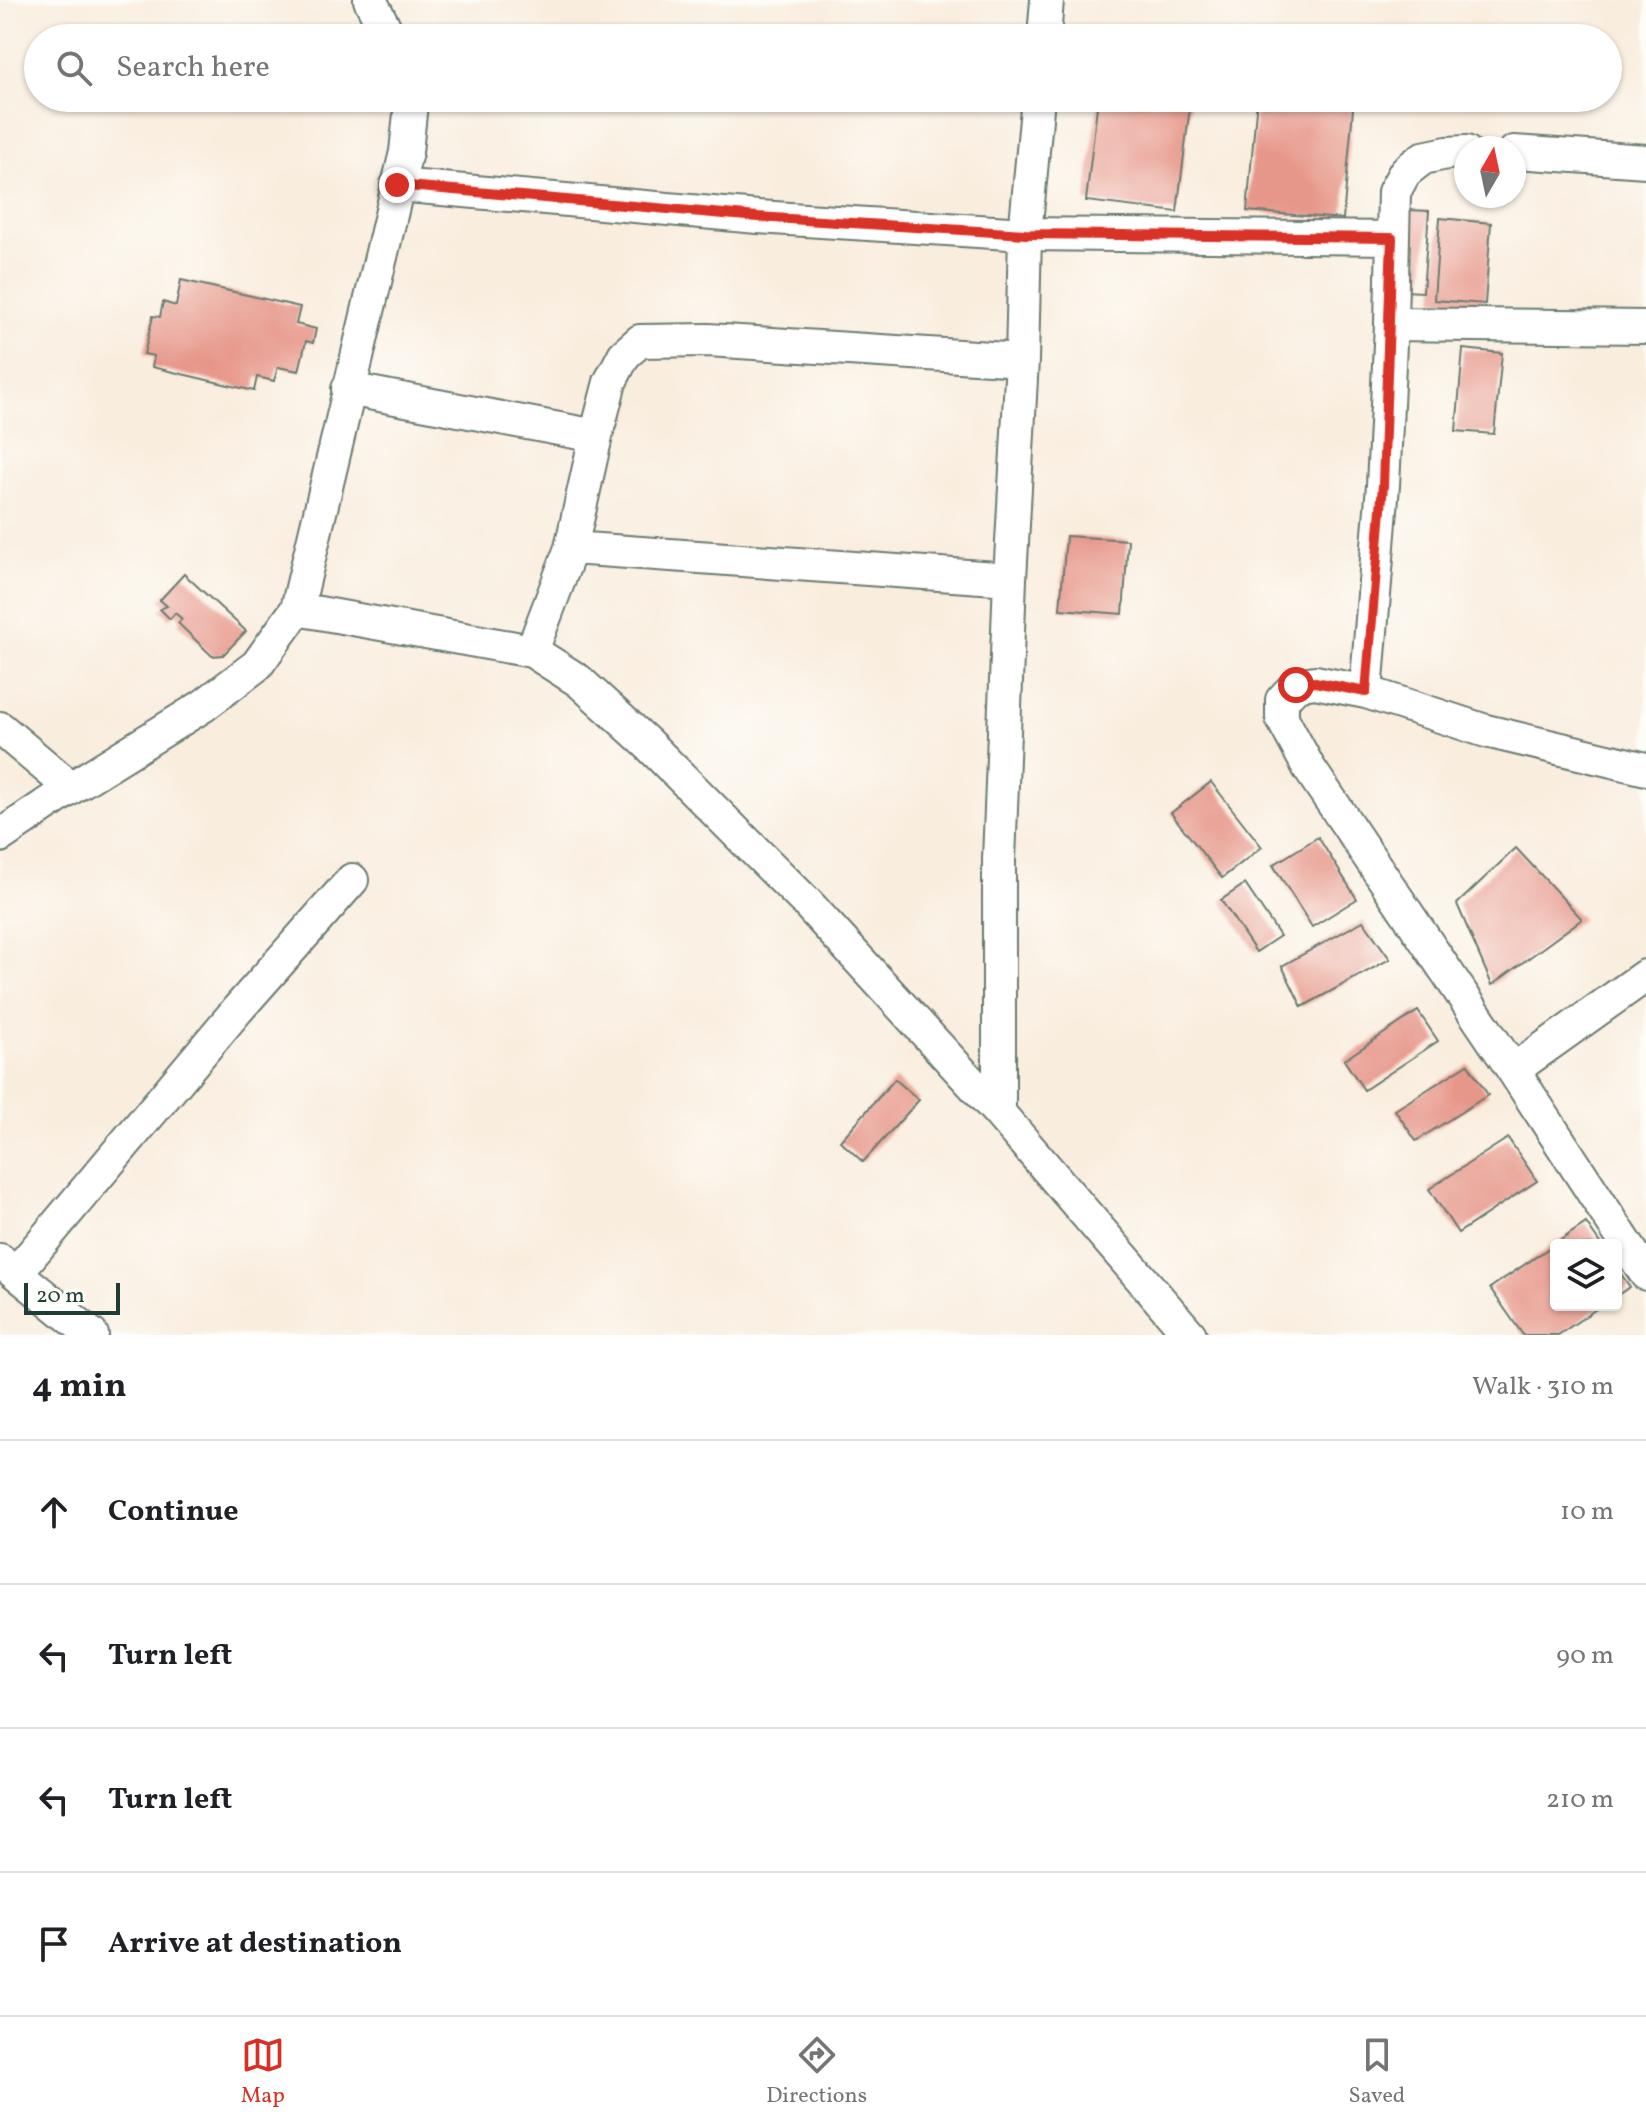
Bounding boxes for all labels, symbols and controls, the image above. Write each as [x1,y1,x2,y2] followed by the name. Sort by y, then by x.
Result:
[24,24,1622,112] search box
[52,46,96,90] icon: search
[116,47,270,89] text: Search here
[1454,136,1526,208] north arrow
[379,167,415,203] route end
[1278,667,1314,703] route start
[1550,1239,1622,1311] map controls
[1550,1239,1622,1311] button: layers
[24,1279,120,1315] scale bar
[36,1281,85,1312] text: 20 m
[32,1364,127,1411] text: 4 min
[1472,1369,1614,1405] text: Walk · 310 m
[32,1490,76,1534] icon: ahead
[108,1491,239,1533] text: Continue
[1560,1494,1614,1530] text: 10 m
[32,1634,76,1678] icon: left
[108,1635,232,1677] text: Turn left
[1556,1638,1614,1674] text: 90 m
[32,1778,76,1822] icon: left
[108,1779,232,1821] text: Turn left
[1546,1782,1614,1818] text: 210 m
[32,1922,76,1966] icon: arrive
[108,1923,402,1965] text: Arrive at destination
[241,2033,285,2112] tab: Map
[766,2033,867,2112] tab: Directions
[1349,2033,1405,2112] tab: Saved

